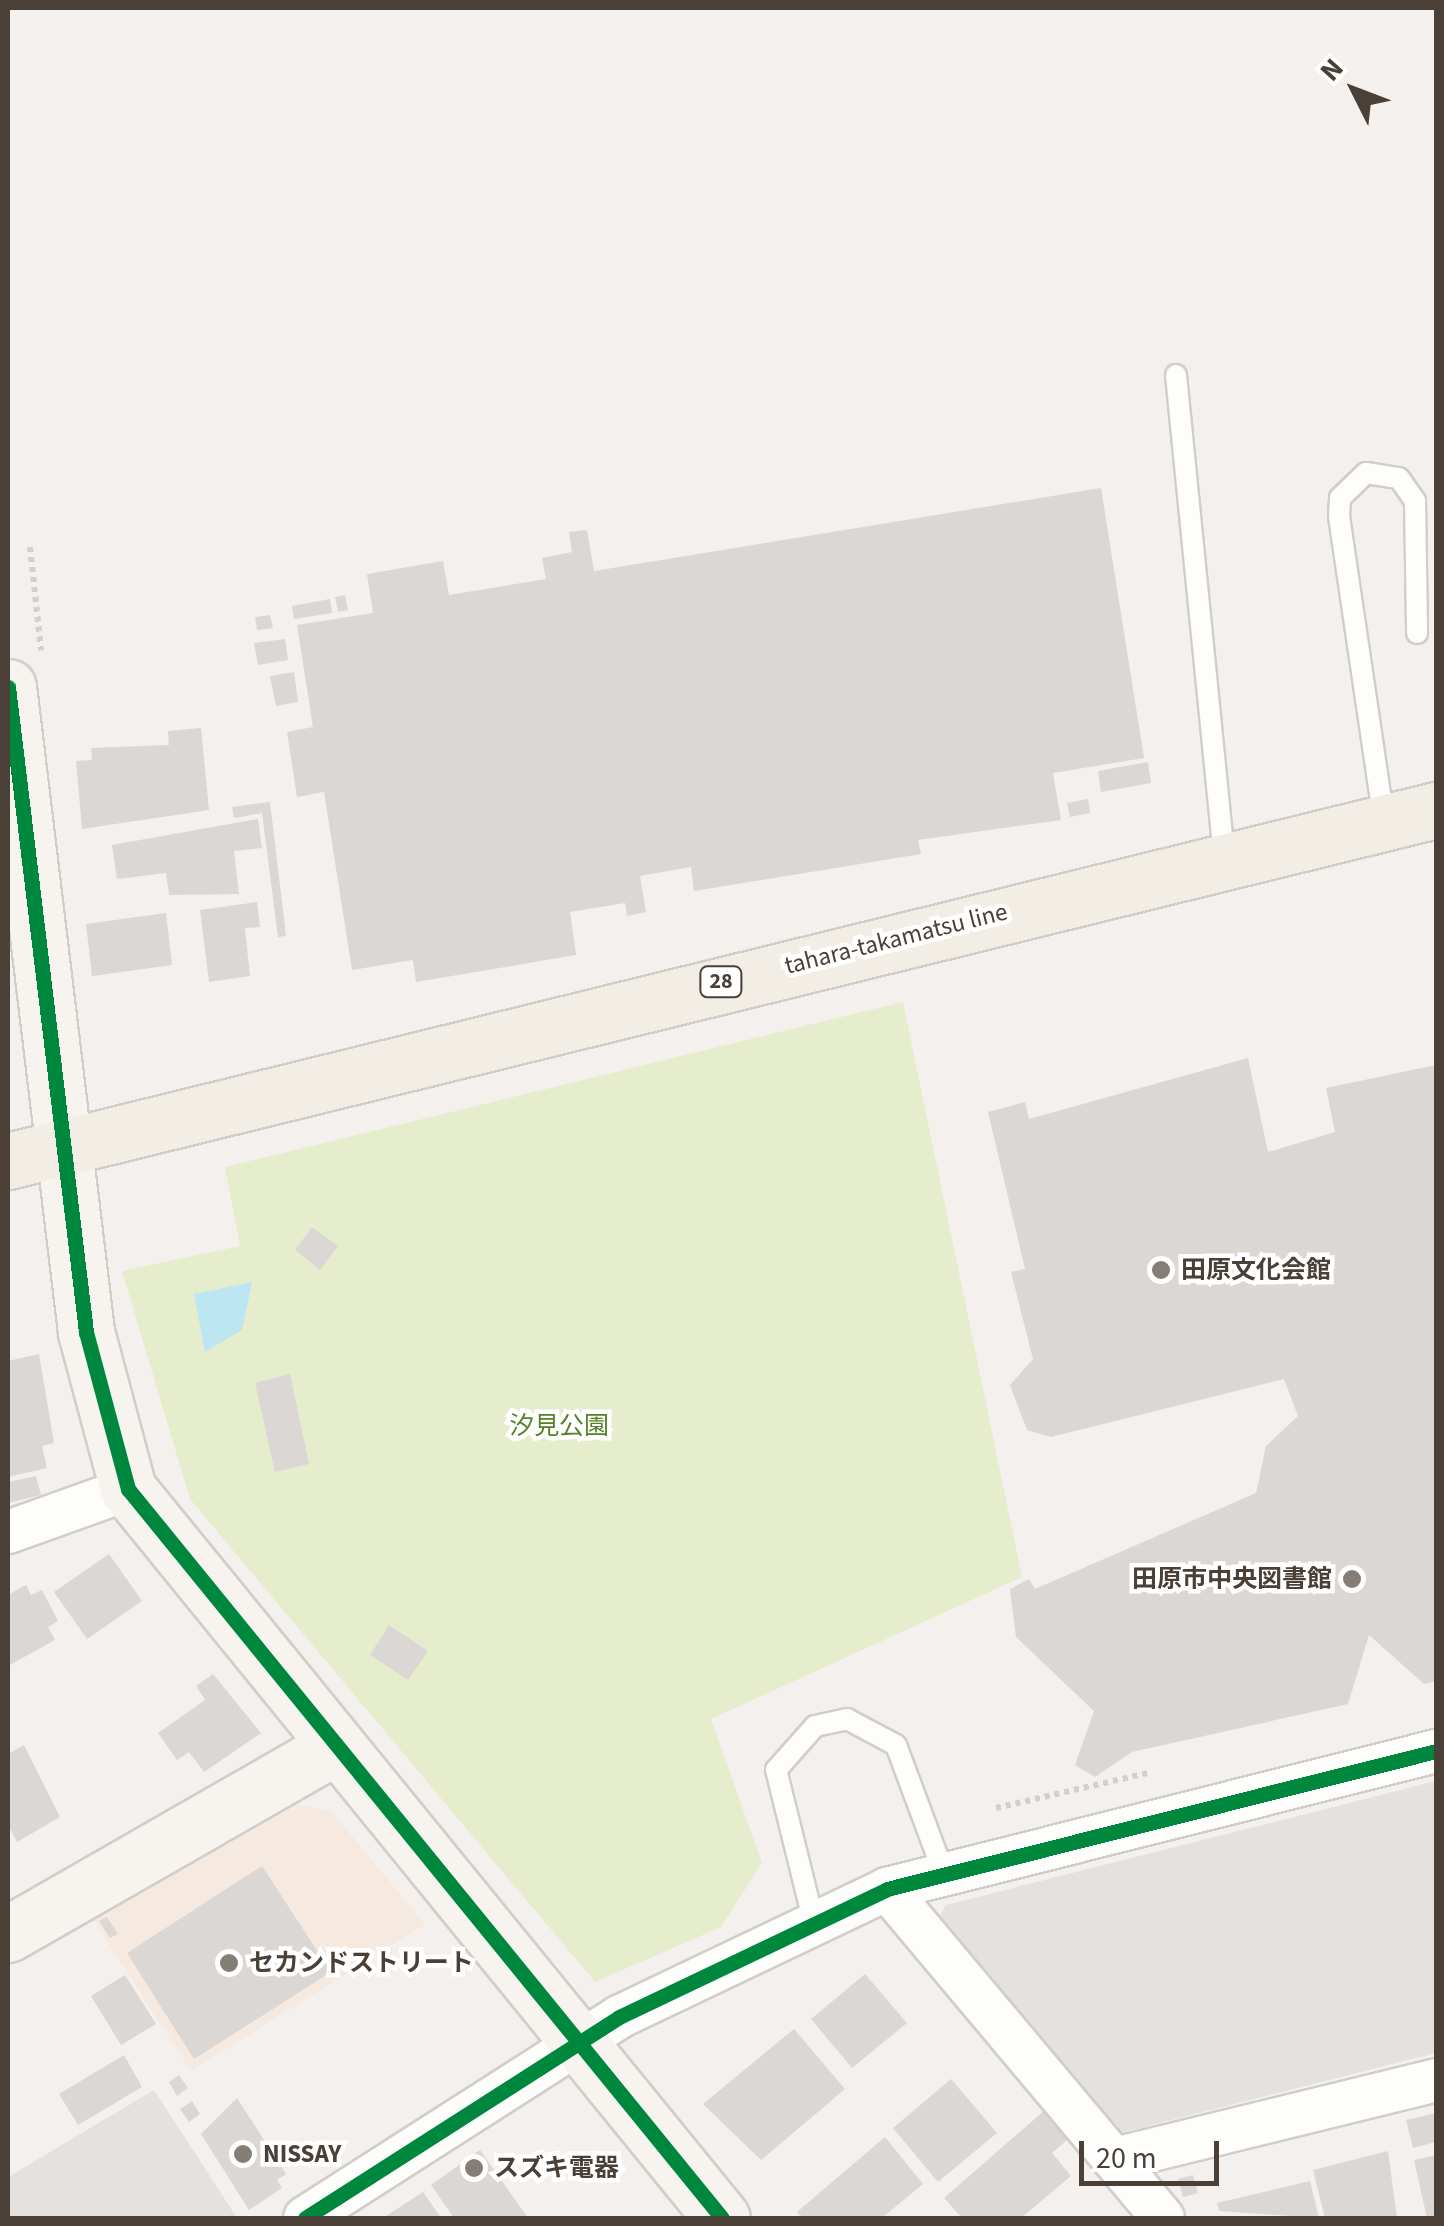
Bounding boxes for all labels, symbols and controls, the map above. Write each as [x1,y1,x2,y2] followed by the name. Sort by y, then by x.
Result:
[1304,40,1404,140] north arrow
[1311,50,1353,90] text: N
[781,897,1011,981] street label: tahara-takamatsu line
[698,965,744,999] road number: 28
[1181,1255,1331,1285] place label: 田原文化会館
[1150,1259,1172,1281] marker: 田原文化会館
[509,1411,609,1441] park label: 汐見公園
[1132,1564,1332,1594] place label: 田原市中央図書館
[1341,1568,1363,1590] marker: 田原市中央図書館
[249,1948,474,1978] place label: セカンドストリート
[218,1952,240,1974] marker: セカンドストリート
[1084,2121,1224,2183] scale bar
[1096,2137,1157,2180] text: 20 m
[263,2139,341,2169] place label: NISSAY
[232,2143,254,2165] marker: NISSAY
[494,2153,619,2183] place label: スズキ電器
[463,2157,485,2179] marker: スズキ電器

